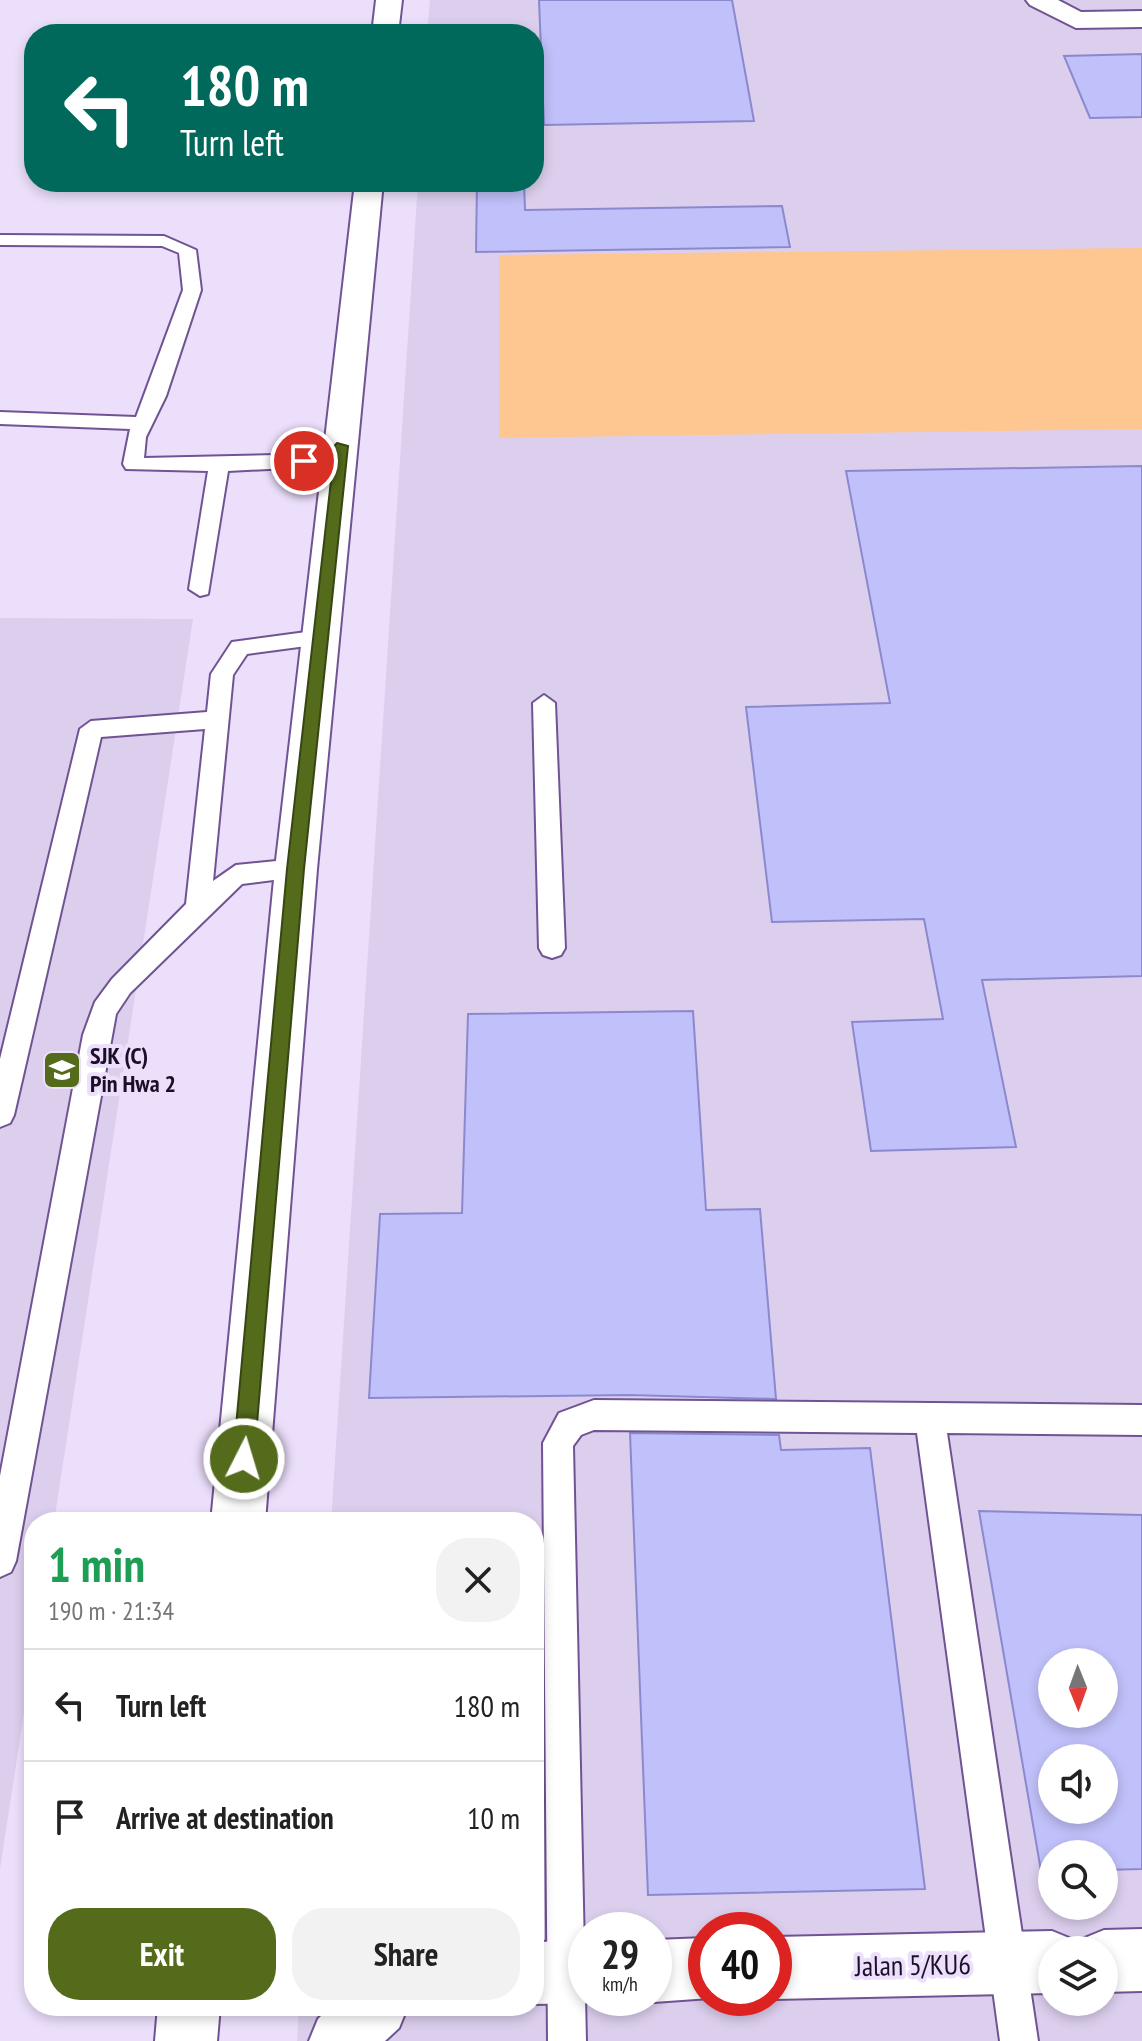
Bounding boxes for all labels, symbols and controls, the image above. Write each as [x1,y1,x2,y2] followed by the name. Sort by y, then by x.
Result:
[180,49,309,121] text: 180 m
[48,56,152,160] icon: left
[180,119,284,166] text: Turn left
[270,427,338,495] pin
[282,439,326,483] icon: arrive
[90,1040,176,1099] place label: SJK (C) Pin Hwa 2
[41,1049,83,1091] school or university icon: SJK (C) Pin Hwa 2
[202,1417,286,1501] position arrow
[48,1533,145,1595] text: 1 min
[436,1538,520,1622] button: close
[48,1594,174,1627] text: 190 m · 21:34
[1038,1648,1118,1728] north arrow
[1038,1648,1118,2016] map controls
[48,1683,92,1727] icon: left
[116,1686,206,1725] text: Turn left
[454,1686,520,1725] text: 180 m
[1038,1744,1118,1824] button: sound
[48,1795,92,1839] icon: arrive
[116,1798,334,1837] text: Arrive at destination
[467,1798,520,1837] text: 10 m
[1038,1840,1118,1920] button: search
[48,1908,276,2000] button: Exit
[292,1908,520,2000] button: Share
[688,1912,792,2016] speed limit sign: 40
[601,1928,639,1980] text: 29
[1038,1936,1118,2016] button: layers
[854,1945,971,1984] street label: Jalan 5/KU6
[602,1971,638,1997] text: km/h

